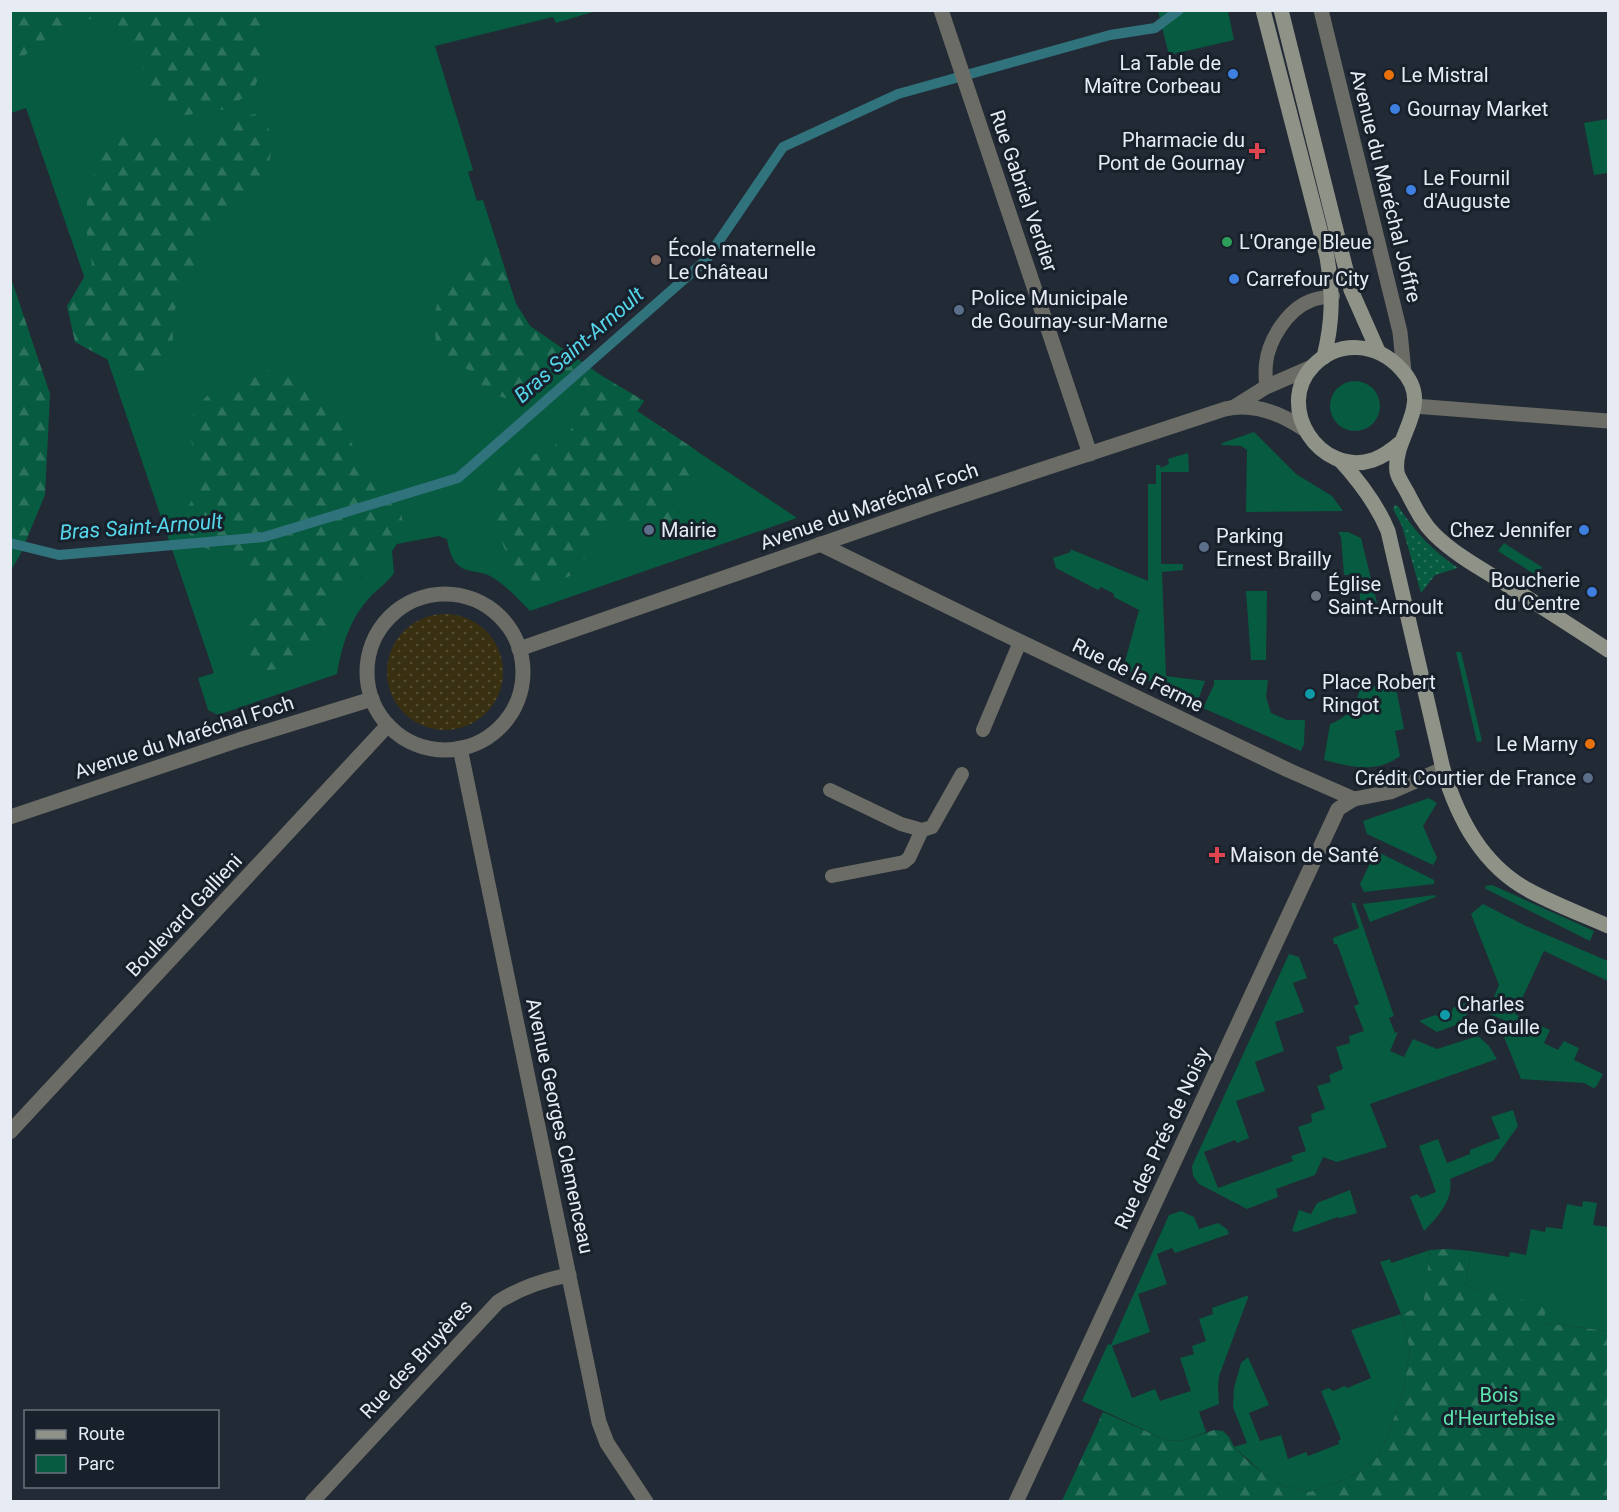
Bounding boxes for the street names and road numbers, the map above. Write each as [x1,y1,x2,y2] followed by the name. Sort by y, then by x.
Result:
[1345,67,1427,305] street label: Avenue du Maréchal Joffre
[985,107,1063,275] street label: Rue Gabriel Verdier
[757,457,981,555] street label: Avenue du Maréchal Foch
[1069,633,1207,717] street label: Rue de la Ferme
[71,690,297,784] street label: Avenue du Maréchal Foch
[121,849,247,981] street label: Boulevard Gallieni
[521,996,599,1256] street label: Avenue Georges Clemenceau
[1109,1043,1215,1233] street label: Rue des Prés de Noisy
[355,1295,477,1423] street label: Rue des Bruyères

